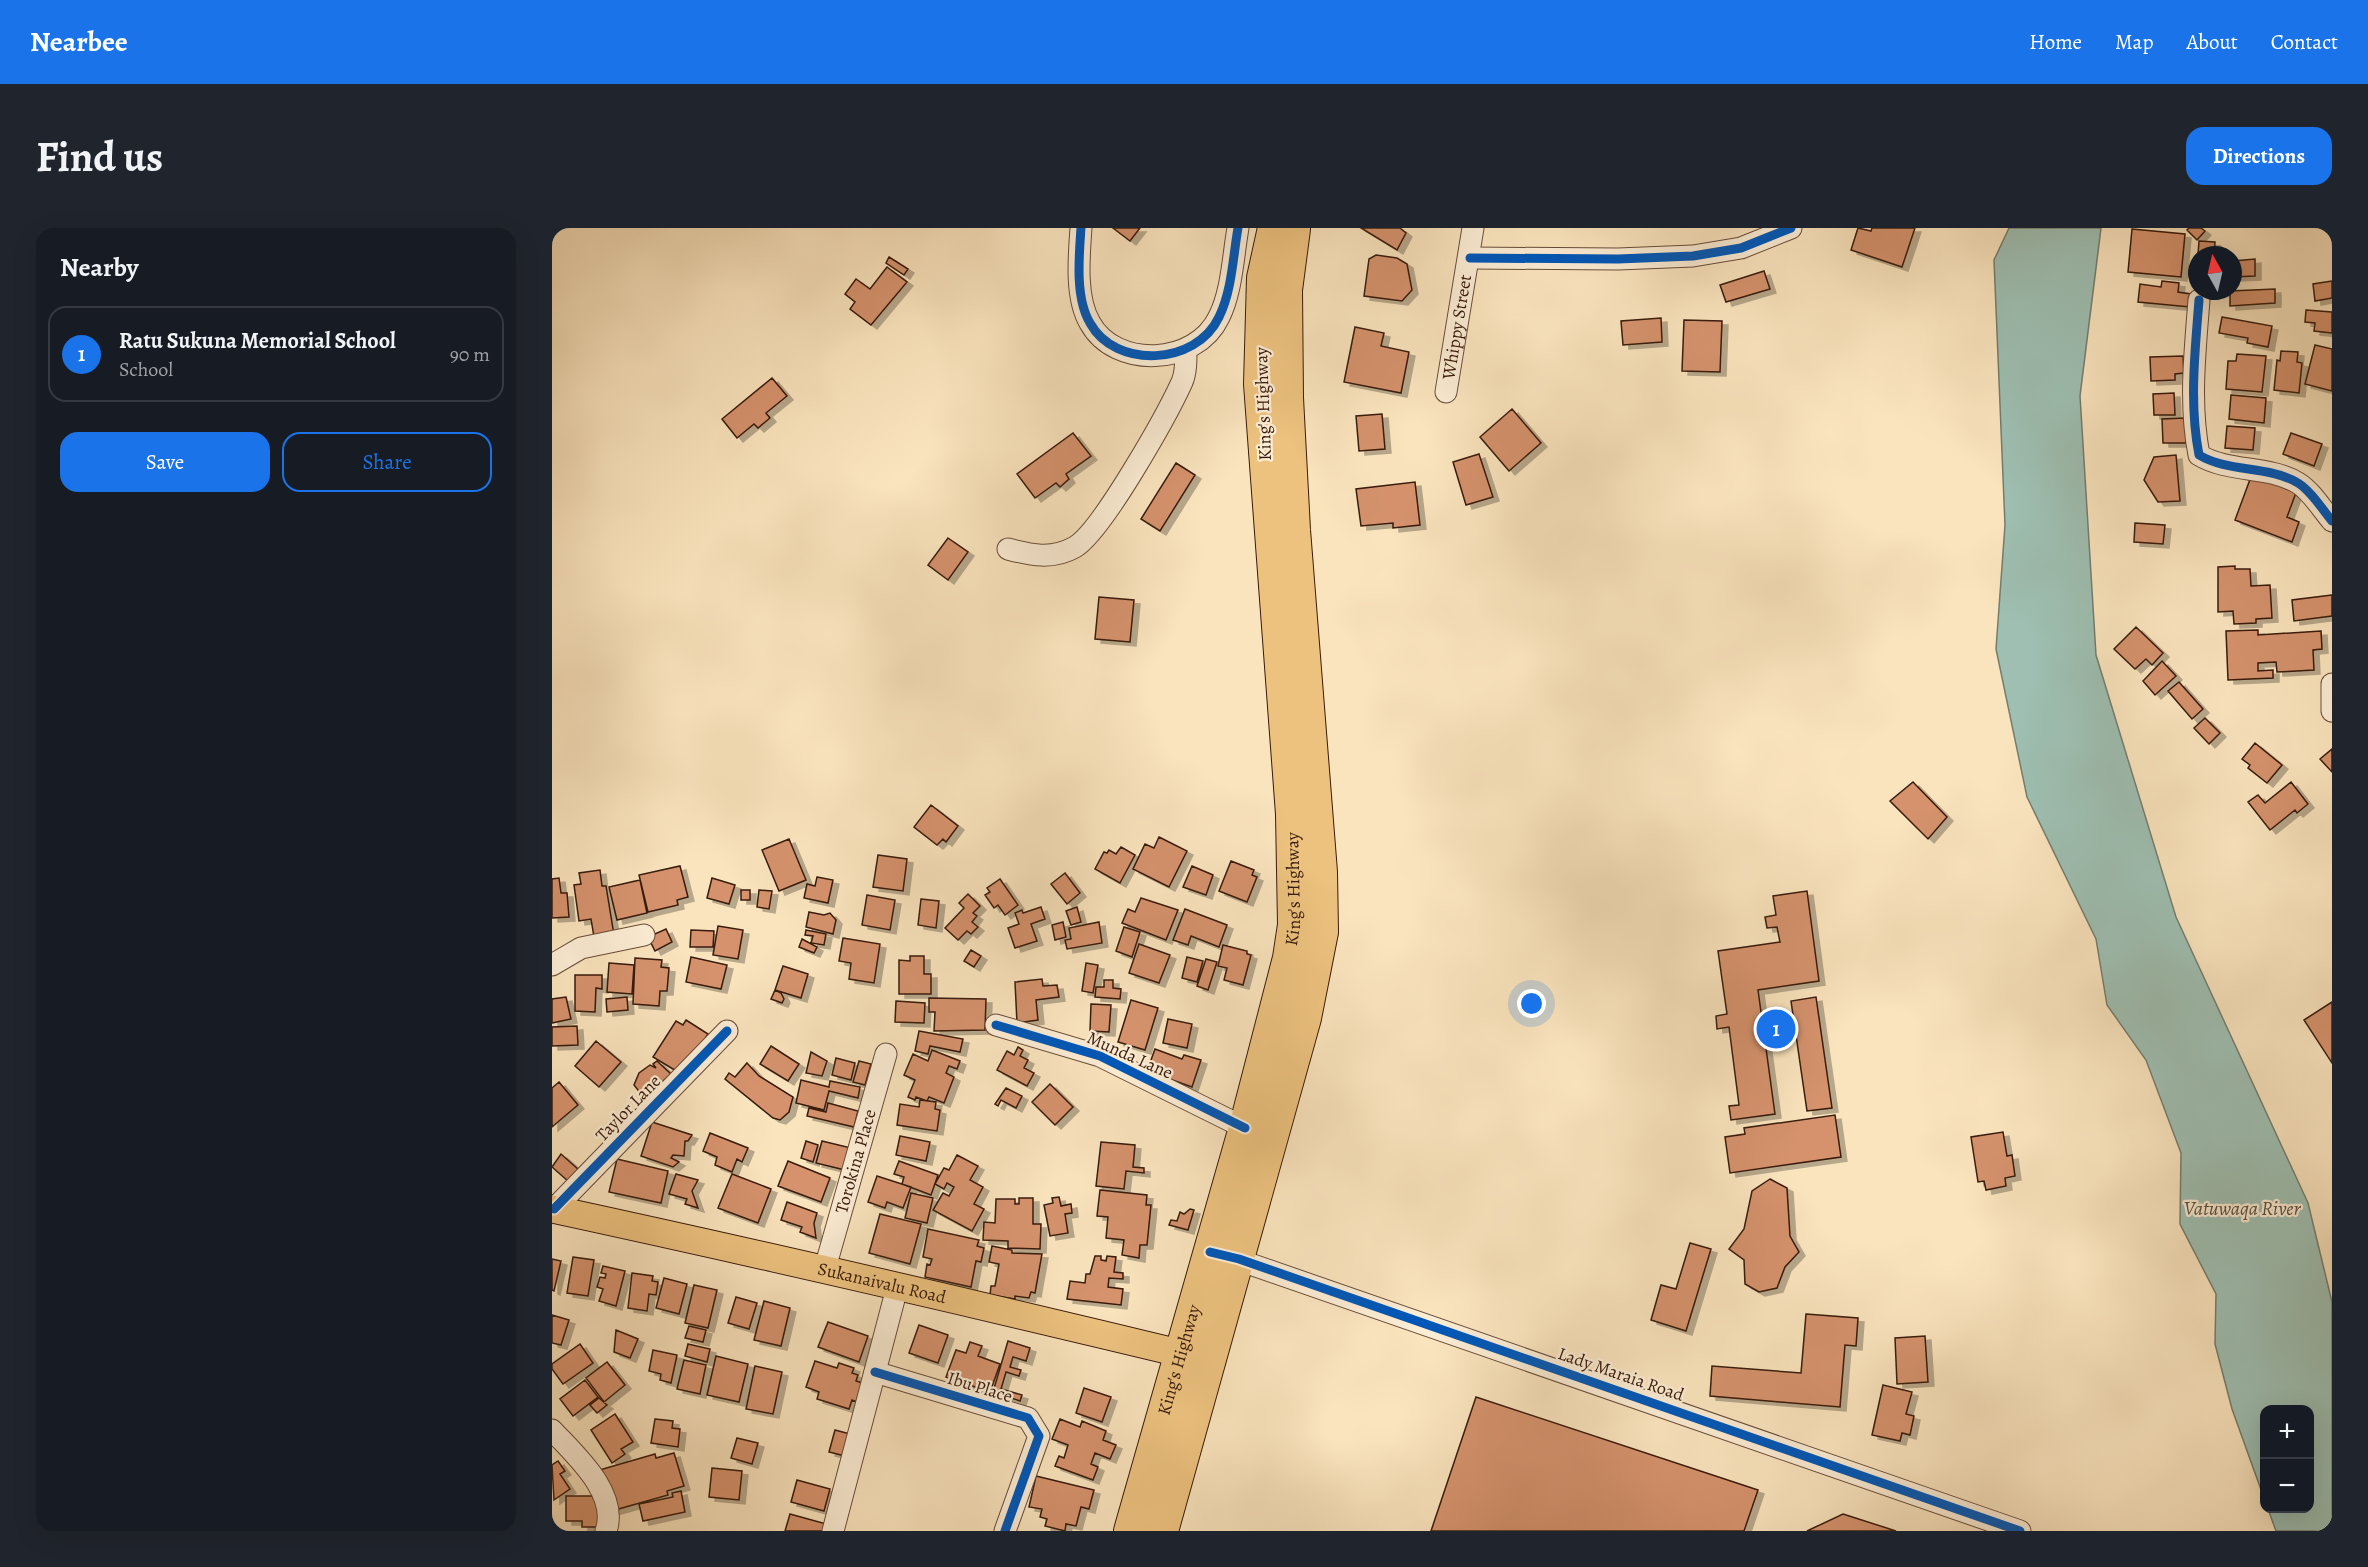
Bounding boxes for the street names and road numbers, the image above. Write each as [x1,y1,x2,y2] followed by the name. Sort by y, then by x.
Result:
[1436,273,1477,382] street label: Whippy Street
[1249,346,1277,461] street label: King's Highway
[1279,831,1306,947] street label: King's Highway
[1083,1025,1177,1085] street label: Munda Lane
[590,1069,666,1147] street label: Taylor Lane
[829,1106,882,1216] street label: Torokina Place
[815,1256,949,1309] street label: Sukanaivalu Road
[1152,1301,1206,1418] street label: King's Highway
[1555,1341,1688,1407] street label: Lady Maraia Road
[944,1366,1016,1408] street label: Ibu Place

